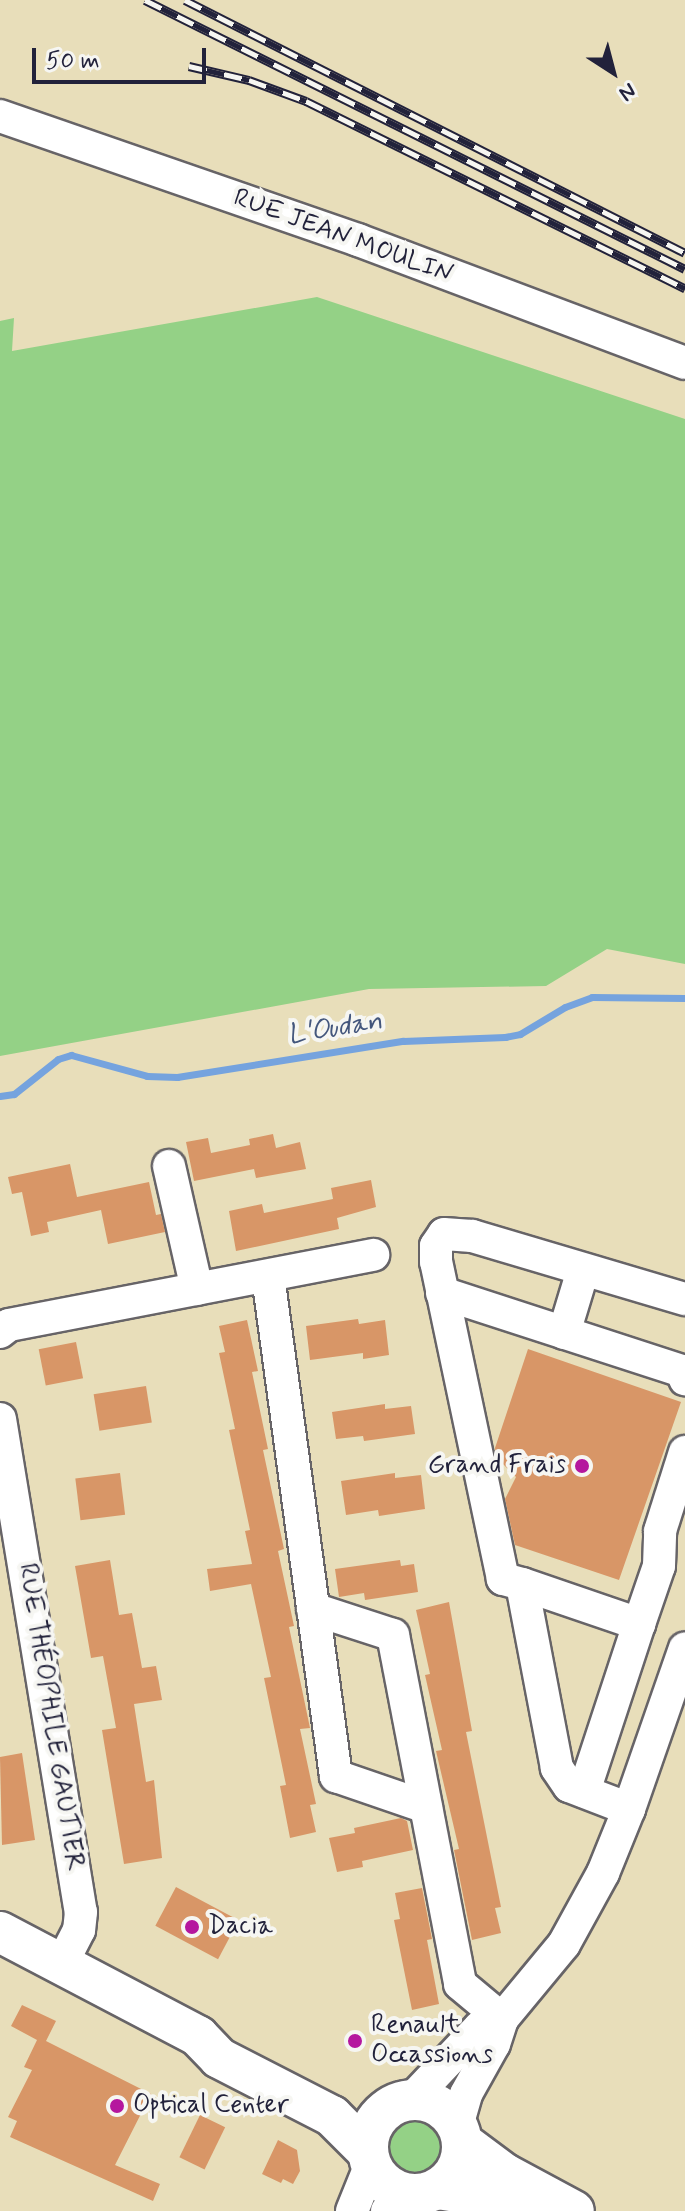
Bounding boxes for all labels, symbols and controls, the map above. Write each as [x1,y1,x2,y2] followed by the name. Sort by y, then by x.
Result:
[36,32,210,82] scale bar
[573,32,653,112] north arrow
[46,46,100,77] text: 50 m
[613,76,641,107] text: N
[233,184,453,290] street label: RUE JEAN MOULIN
[285,1005,385,1053] water label: L'Oudan
[431,1450,566,1482] place label: Grand Frais
[573,1457,591,1475] marker: Grand Frais
[10,1561,90,1873] street label: RUE THÉOPHILE GAUTIER
[208,1911,273,1943] place label: Dacia
[183,1918,201,1936] marker: Dacia
[371,2010,493,2072] place label: Renault Occassions
[346,2032,364,2050] marker: Renault Occassions
[133,2090,294,2122] place label: Optical Center
[108,2097,126,2115] marker: Optical Center

